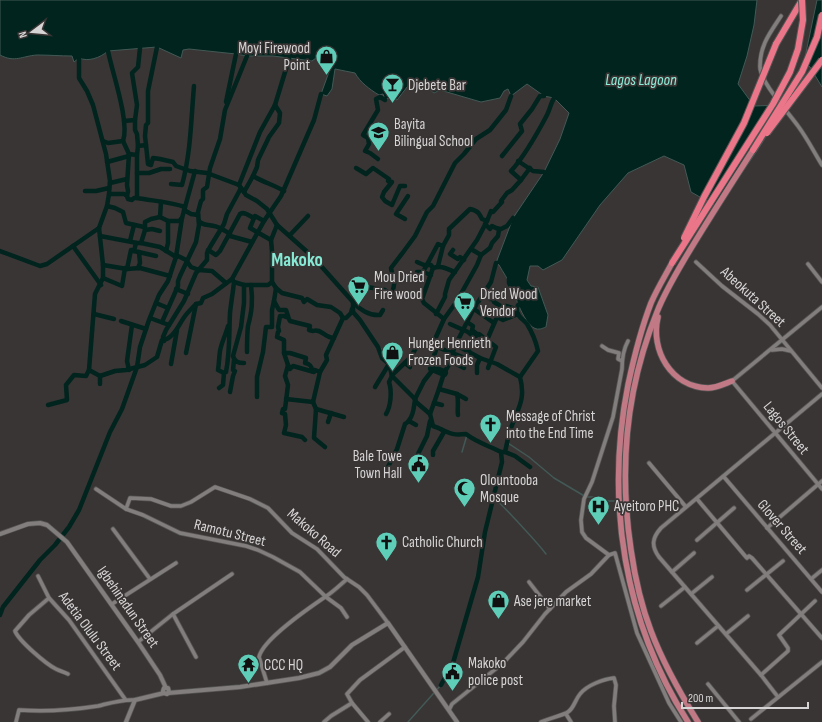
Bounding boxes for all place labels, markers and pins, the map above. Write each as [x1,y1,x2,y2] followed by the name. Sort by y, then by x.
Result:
[238,39,310,75] place label: Moyi Firewood Point
[313,44,339,77] shop icon: Moyi Firewood Point
[379,72,405,105] bar icon: Djebete Bar
[408,76,467,95] place label: Djebete Bar
[394,115,473,151] place label: Bayita Bilingual School
[366,120,392,153] school or university icon: Bayita Bilingual School
[374,268,425,304] place label: Mou Dried Fire wood
[345,273,371,306] supermarket icon: Mou Dried Fire wood
[480,285,537,321] place label: Dried Wood Vendor
[452,290,478,323] supermarket icon: Dried Wood Vendor
[408,334,491,370] place label: Hunger Henrieth Frozen Foods
[379,339,405,372] shop icon: Hunger Henrieth Frozen Foods
[506,407,596,443] place label: Message of Christ into the End Time
[478,412,504,445] church icon: Message of Christ into the End Time
[353,447,402,483] place label: Bale Towe Town Hall
[405,452,431,485] public building icon: Bale Towe Town Hall
[480,471,538,507] place label: Olountooba Mosque
[452,476,478,509] mosque icon: Olountooba Mosque
[586,493,612,526] hospital icon: Ayeitoro PHC
[613,497,679,516] place label: Ayeitoro PHC
[373,529,399,562] church icon: Catholic Church
[402,533,483,552] place label: Catholic Church
[486,588,512,621] shop icon: Ase jere market
[513,592,592,611] place label: Ase jere market
[236,652,262,685] temple icon: CCC HQ
[468,654,524,690] place label: Makoko police post
[264,656,303,675] place label: CCC HQ
[440,659,466,692] public building icon: Makoko police post

